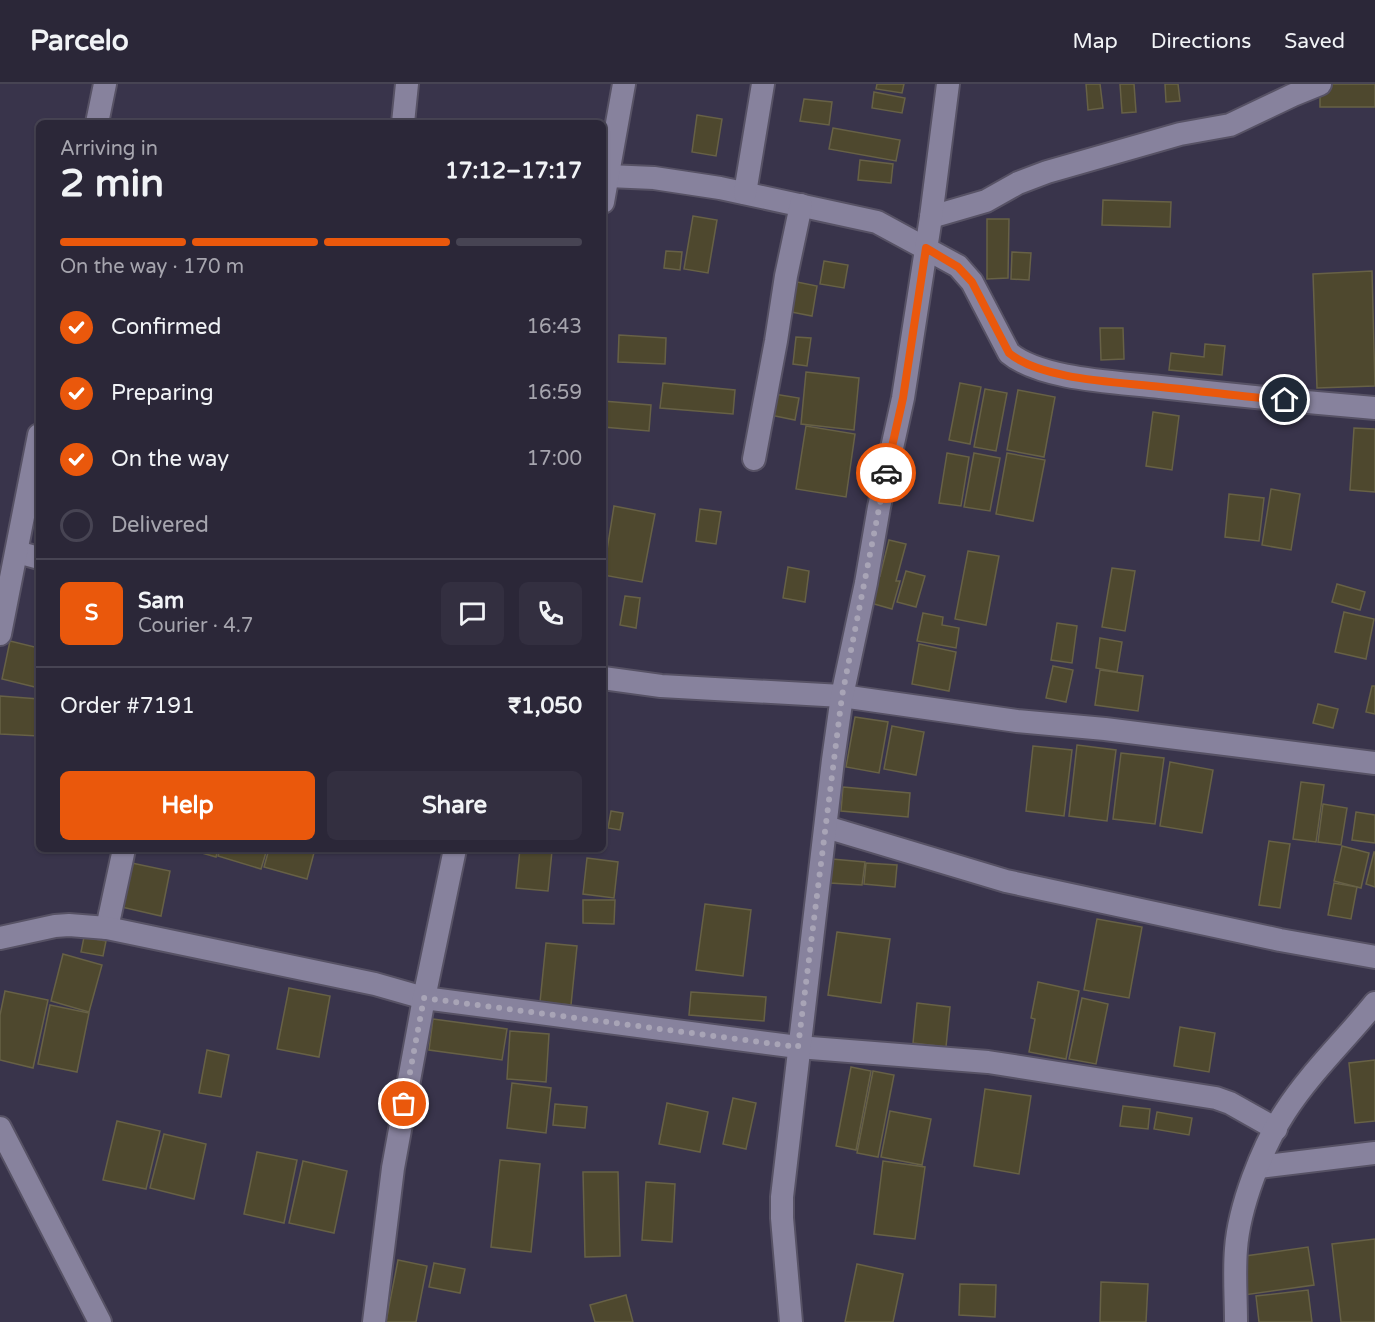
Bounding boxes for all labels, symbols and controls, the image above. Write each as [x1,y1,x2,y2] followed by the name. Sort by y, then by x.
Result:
[30,24,129,58] text: Parcelo
[1072,29,1118,54] text: Map
[1151,29,1251,54] text: Directions
[1284,29,1345,54] text: Saved
[60,137,158,161] text: Arriving in
[445,158,582,184] text: 17:12–17:17
[60,160,164,207] text: 2 min
[60,255,244,279] text: On the way · 170 m
[60,311,93,344] icon: check
[111,314,221,340] text: Confirmed
[527,315,582,339] text: 16:43
[1259,374,1310,425] pin
[60,377,93,410] icon: check
[111,380,214,406] text: Preparing
[527,381,582,405] text: 16:59
[1268,383,1301,416] icon: home
[60,443,93,476] icon: check
[856,443,916,503] courier
[111,446,229,472] text: On the way
[527,447,582,471] text: 17:00
[870,457,903,490] icon: car
[111,512,209,538] text: Delivered
[441,582,504,645] button: chat
[519,582,582,645] button: phone
[138,588,184,614] text: Sam
[85,600,98,626] text: S
[138,614,253,638] text: Courier · 4.7
[60,693,195,719] text: Order #7191
[508,693,582,719] text: ₹1,050
[60,771,315,840] button: Help
[327,771,582,840] button: Share
[378,1078,429,1129] pin
[387,1087,420,1120] icon: bag

